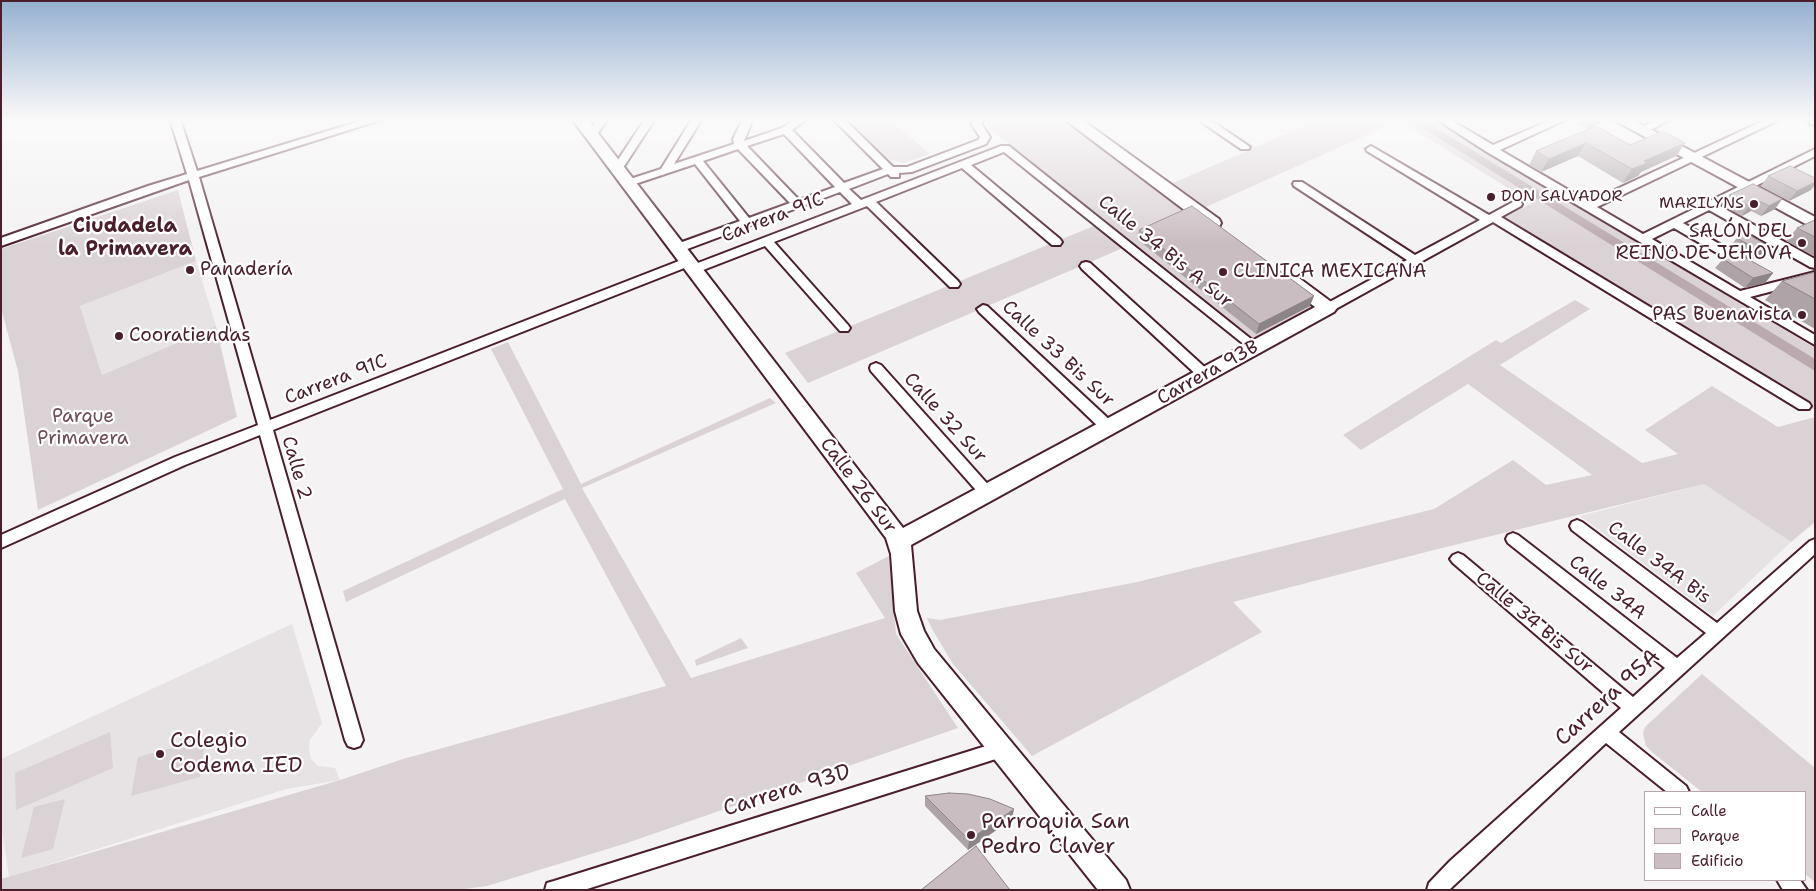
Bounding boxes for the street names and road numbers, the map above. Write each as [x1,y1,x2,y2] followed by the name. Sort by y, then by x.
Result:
[719,188,827,248] street label: Carrera 91C
[1093,191,1237,313] street label: Calle 34 Bis A Sur
[997,296,1119,412] street label: Calle 33 Bis Sur
[1153,336,1263,410] street label: Carrera 93B
[282,350,390,410] street label: Carrera 91C
[899,368,991,468] street label: Calle 32 Sur
[276,434,316,502] street label: Calle 2
[815,434,901,538] street label: Calle 26 Sur
[1603,517,1715,609] street label: Calle 34A Bis
[1564,551,1650,625] street label: Calle 34A
[1471,567,1597,679] street label: Calle 34 Bis Sur
[1550,644,1666,752] street label: Carrera 95A
[720,759,854,823] street label: Carrera 93D

